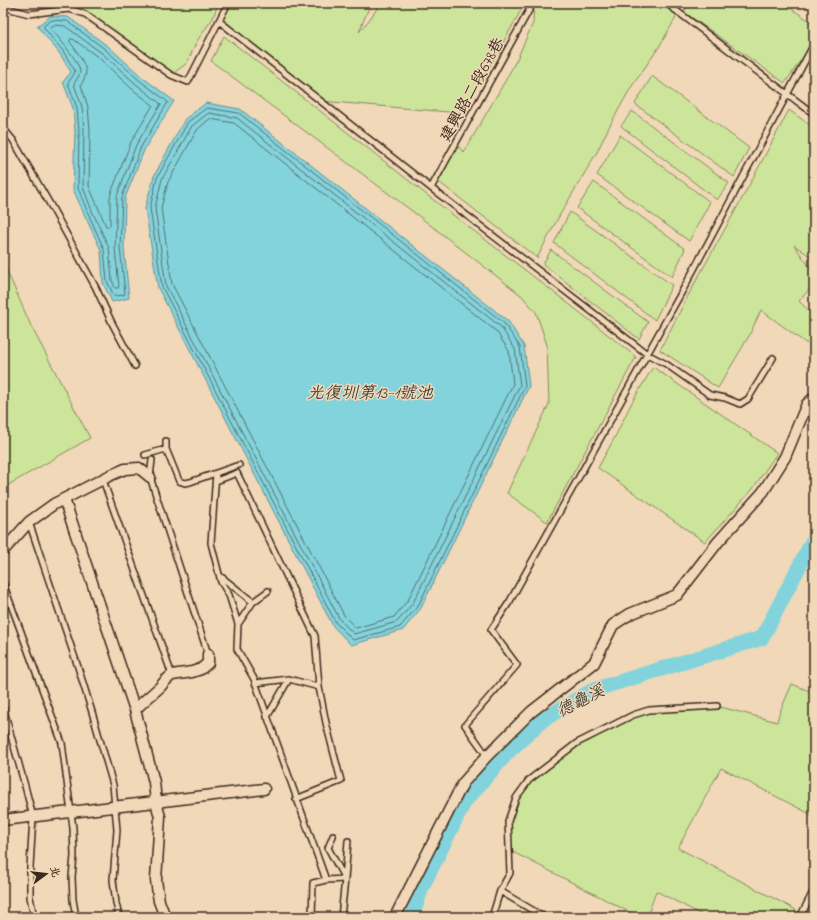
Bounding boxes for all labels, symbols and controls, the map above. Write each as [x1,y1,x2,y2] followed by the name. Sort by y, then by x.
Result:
[434,34,511,146] street label: 建興路二段678巷
[307,381,434,406] water label: 光復圳第13-1號池
[552,678,610,724] water label: 德龜溪
[26,854,66,894] north arrow
[46,864,64,879] text: 北

